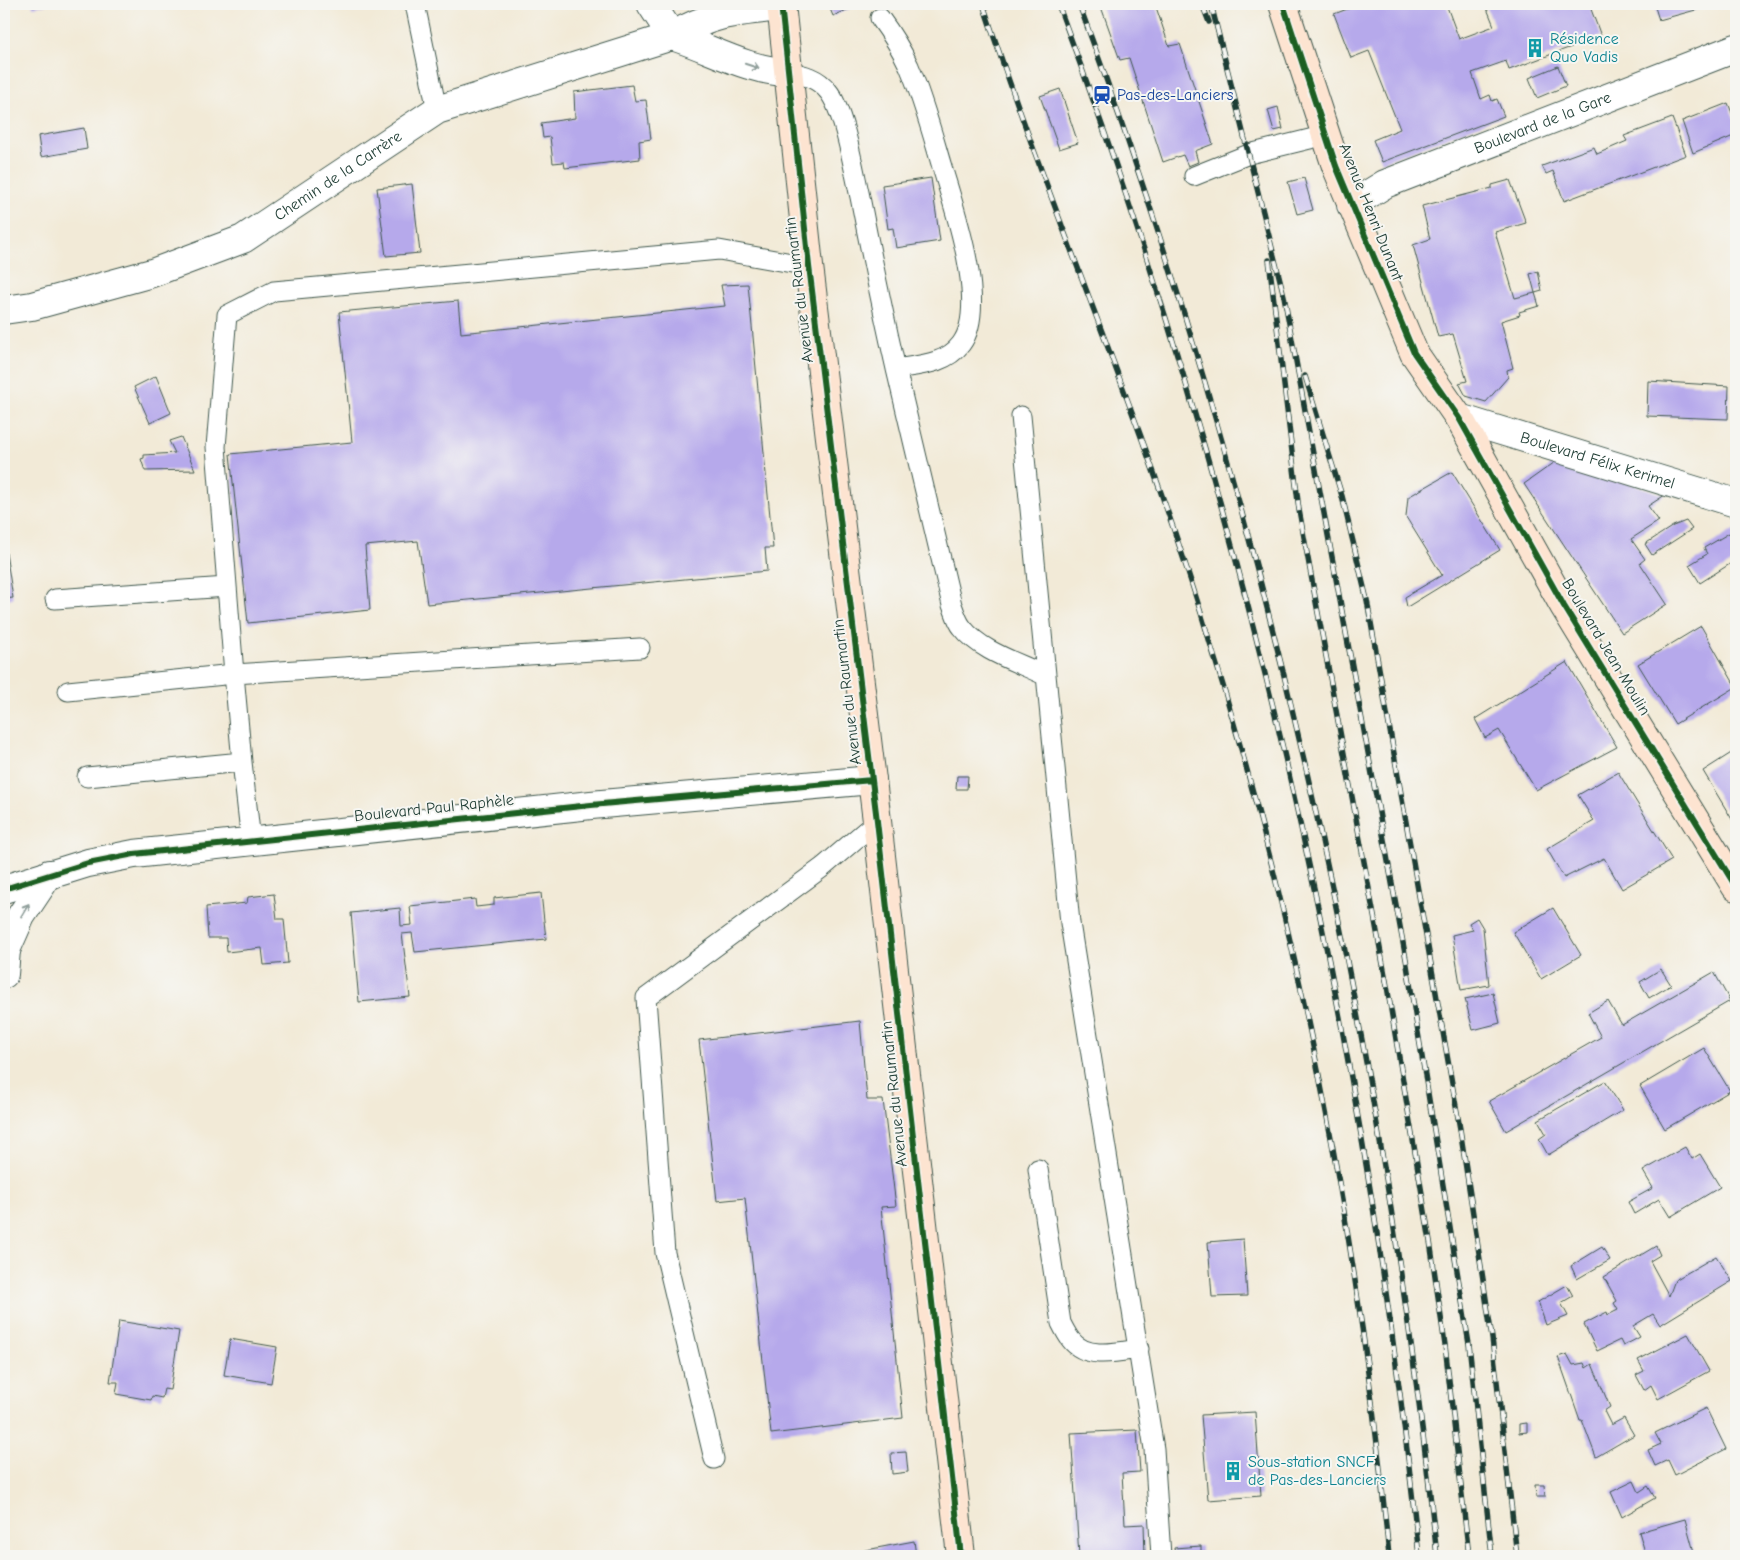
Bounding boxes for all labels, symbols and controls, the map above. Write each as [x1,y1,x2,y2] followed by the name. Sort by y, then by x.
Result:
[1550,30,1619,66] place label: Résidence Quo Vadis
[1524,37,1546,59] building icon: Résidence Quo Vadis
[743,62,759,71] one-way arrow
[1091,84,1113,106] station icon: Pas-des-Lanciers
[1117,86,1234,104] place label: Pas-des-Lanciers
[1472,88,1614,158] street label: Boulevard de la Gare
[271,127,405,225] street label: Chemin de la Carrère
[1335,141,1407,284] street label: Avenue Henri Dunant
[781,216,817,364] street label: Avenue du Raumartin
[1518,428,1677,493] street label: Boulevard Félix Kerimel
[1558,575,1654,719] street label: Boulevard Jean Moulin
[829,618,865,766] street label: Avenue du Raumartin
[353,791,515,825] street label: Boulevard Paul Raphèle
[20,904,30,918] one-way arrow
[877,1020,911,1168] street label: Avenue du Raumartin
[1248,1453,1387,1489] place label: Sous-station SNCF de Pas-des-Lanciers
[1222,1460,1244,1482] building icon: Sous-station SNCF de Pas-des-Lanciers

